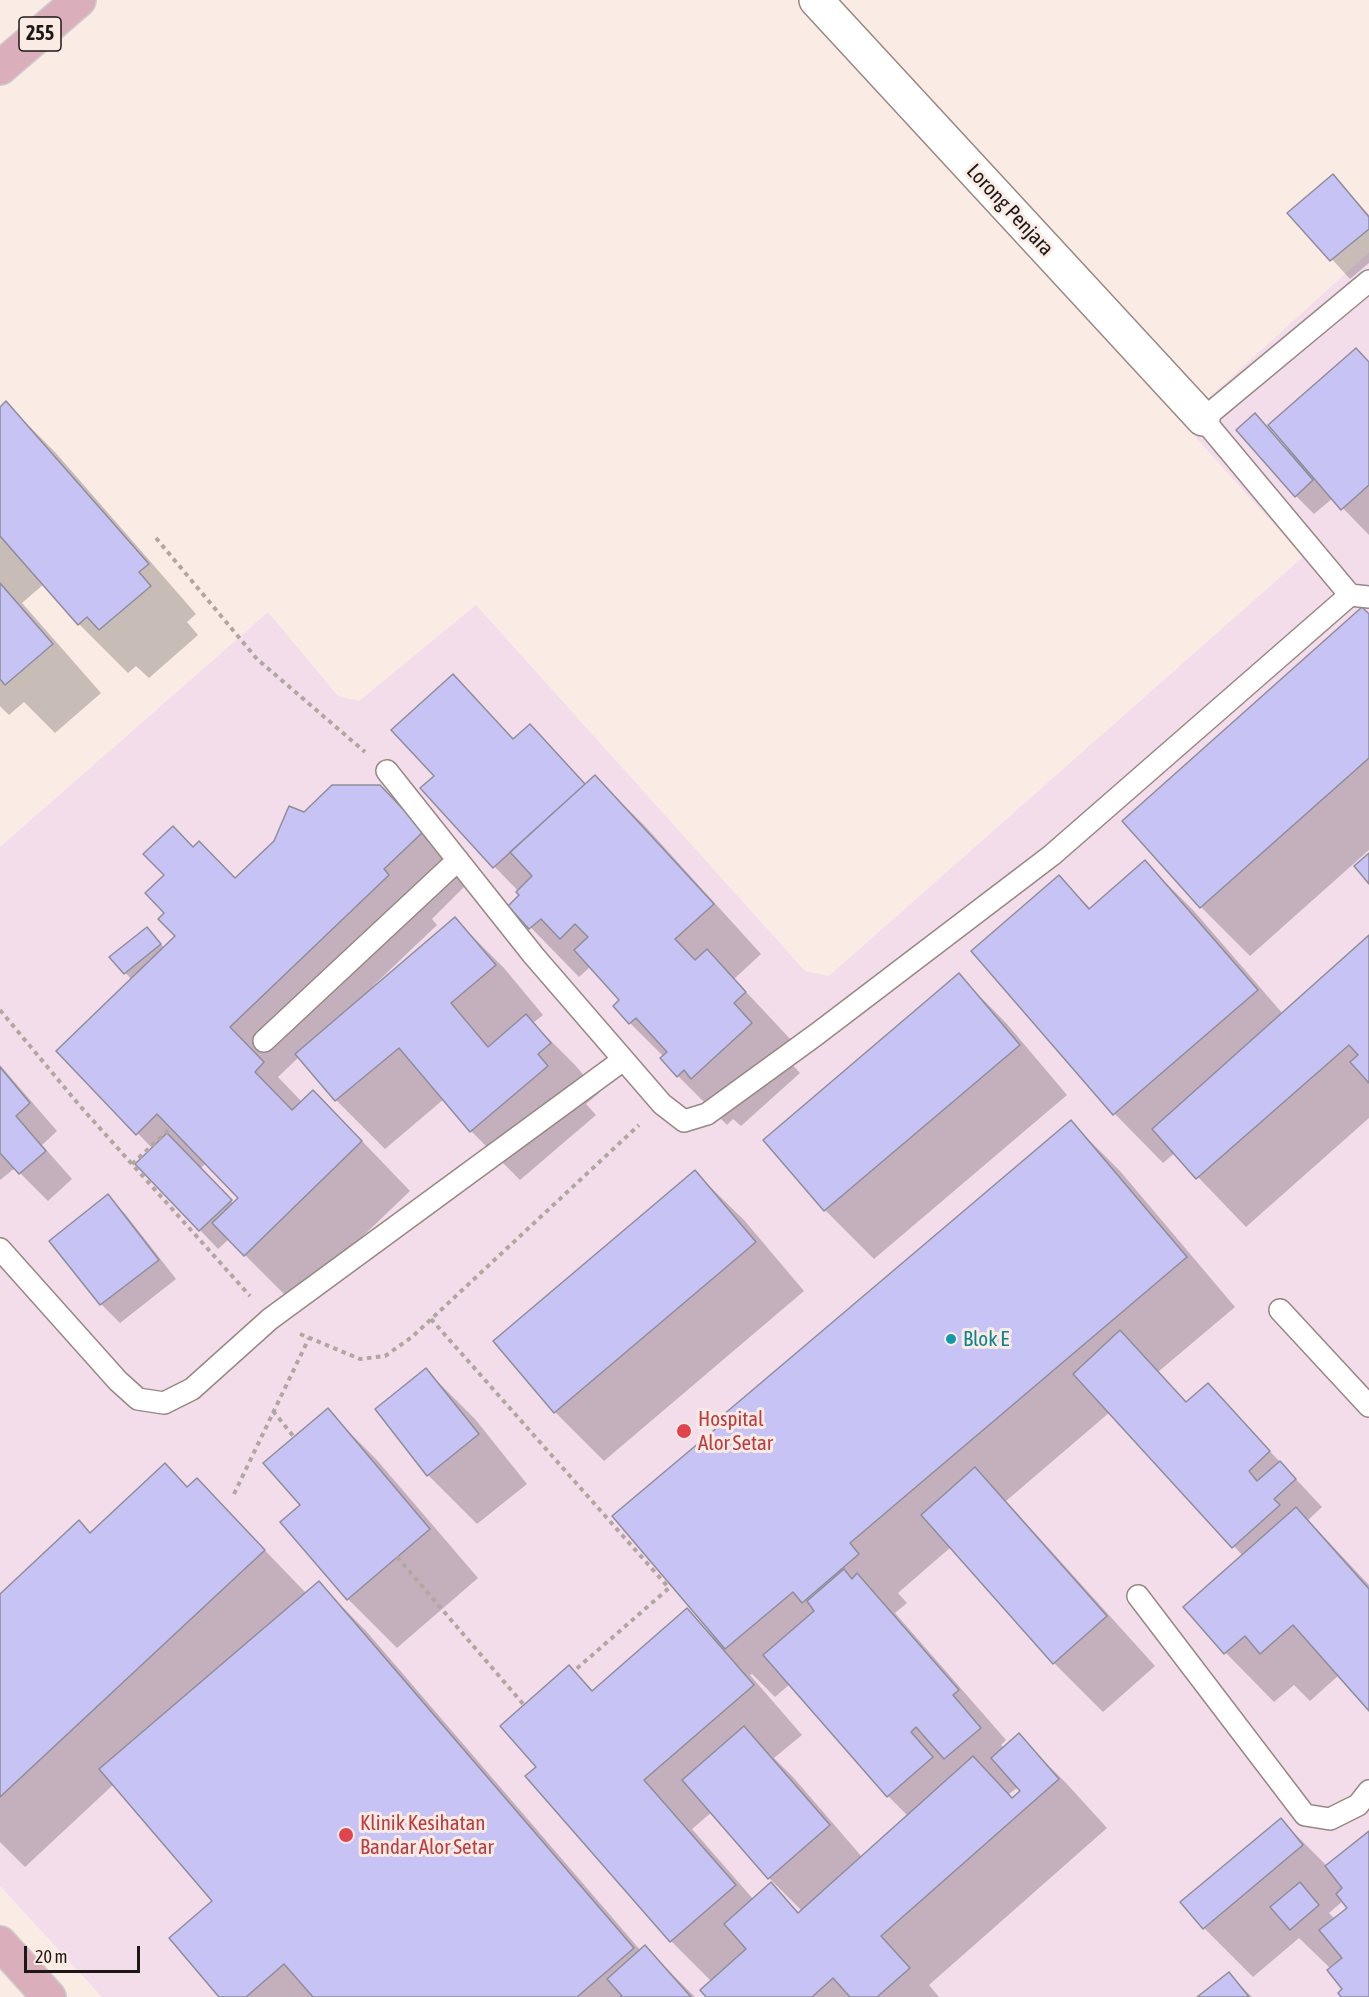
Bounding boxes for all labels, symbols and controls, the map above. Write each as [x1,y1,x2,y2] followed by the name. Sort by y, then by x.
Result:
[19,17,61,51] road number: 255
[961,159,1059,261] street label: Lorong Penjara
[963,1326,1009,1352] place label: Blok E
[944,1332,958,1346] marker: Blok E
[698,1406,773,1456] place label: Hospital Alor Setar
[675,1422,693,1440] marker: Hospital Alor Setar
[360,1810,494,1860] place label: Klinik Kesihatan Bandar Alor Setar
[337,1826,355,1844] marker: Klinik Kesihatan Bandar Alor Setar
[27,1934,142,1972] scale bar
[35,1946,67,1967] text: 20 m

